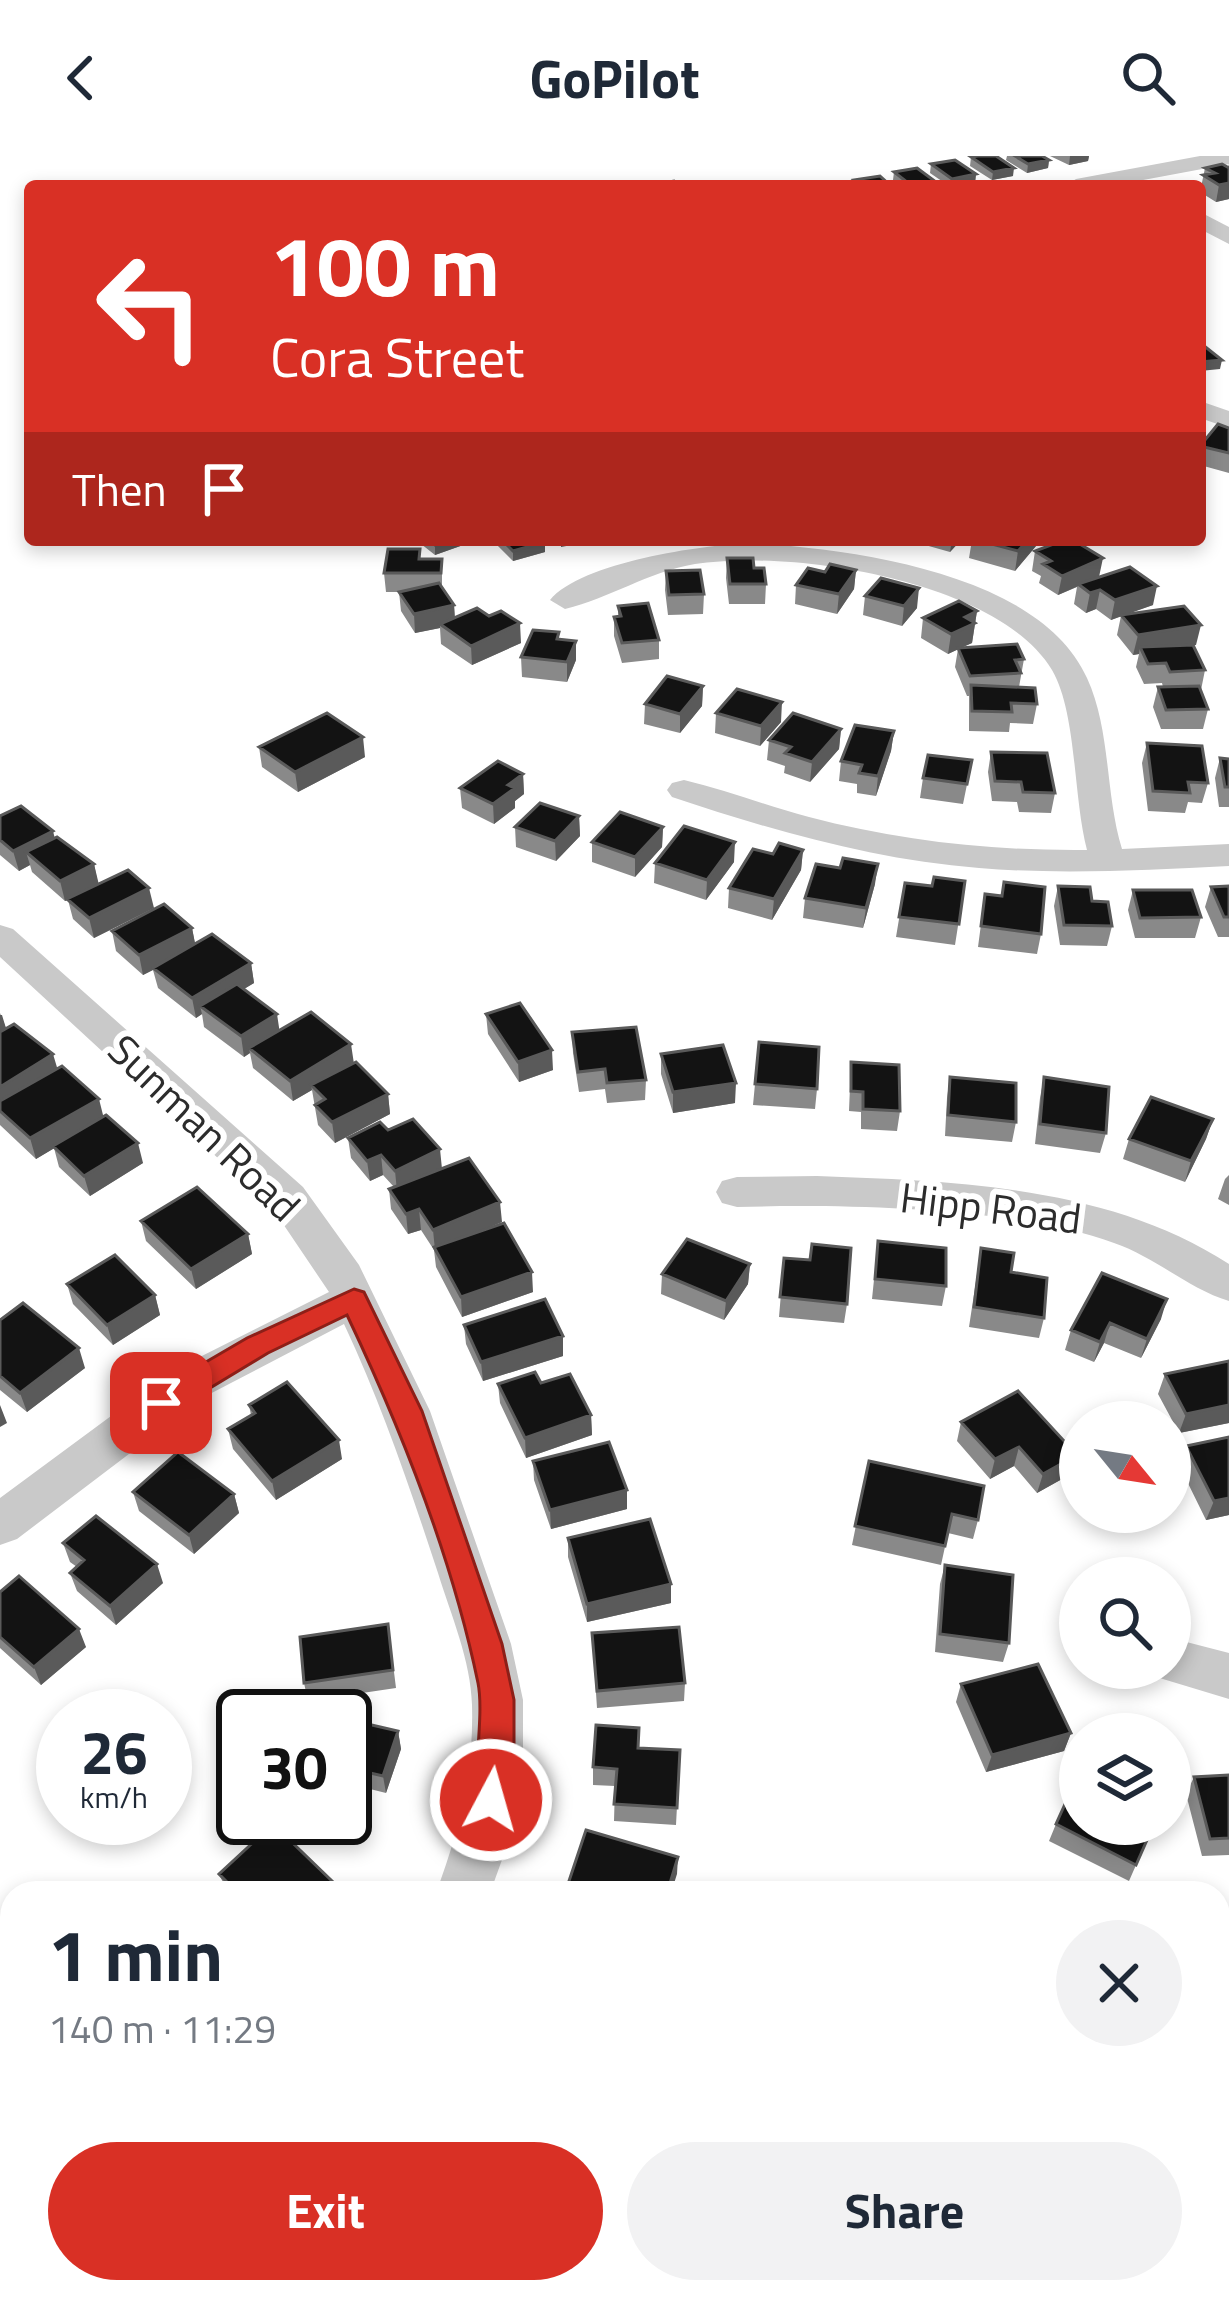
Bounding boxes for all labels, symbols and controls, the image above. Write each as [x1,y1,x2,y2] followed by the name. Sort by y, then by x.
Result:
[529,37,700,119] text: GoPilot
[48,45,114,111] icon: back
[1115,45,1181,111] icon: search
[270,201,500,329] text: 100 m
[72,228,228,384] icon: left
[270,316,524,398] text: Cora Street
[72,455,167,523] text: Then
[191,456,257,522] icon: arrive
[94,1018,316,1236] street label: Sunman Road
[897,1164,1085,1250] street label: Hipp Road
[110,1352,212,1454] pin
[128,1370,194,1436] icon: arrive
[1059,1401,1191,1533] north arrow
[1059,1401,1191,1845] map controls
[1059,1557,1191,1689] button: search
[216,1689,372,1845] speed limit sign: 30
[80,1706,148,1797] text: 26
[1059,1713,1191,1845] button: layers
[428,1737,554,1863] position arrow
[80,1774,148,1820] text: km/h
[48,1899,223,2009] text: 1 min
[1056,1920,1182,2046] button: close
[48,1999,276,2058] text: 140 m · 11:29
[48,2142,603,2280] button: Exit
[627,2142,1182,2280] button: Share

